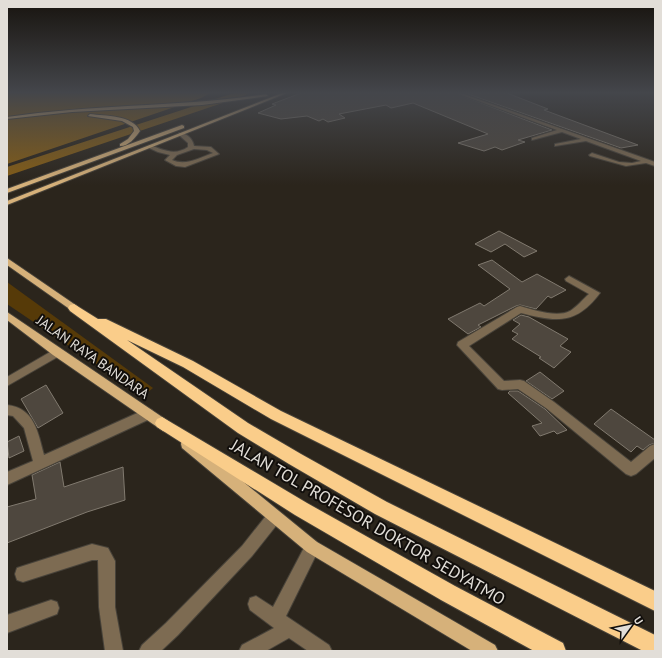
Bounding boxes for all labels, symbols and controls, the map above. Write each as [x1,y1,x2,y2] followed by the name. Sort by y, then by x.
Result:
[32,311,153,403] street label: JALAN RAYA BANDARA
[226,434,509,610] street label: JALAN TOL PROFESOR DOKTOR SEDYATMO
[610,606,650,646] north arrow
[631,614,646,627] text: U

